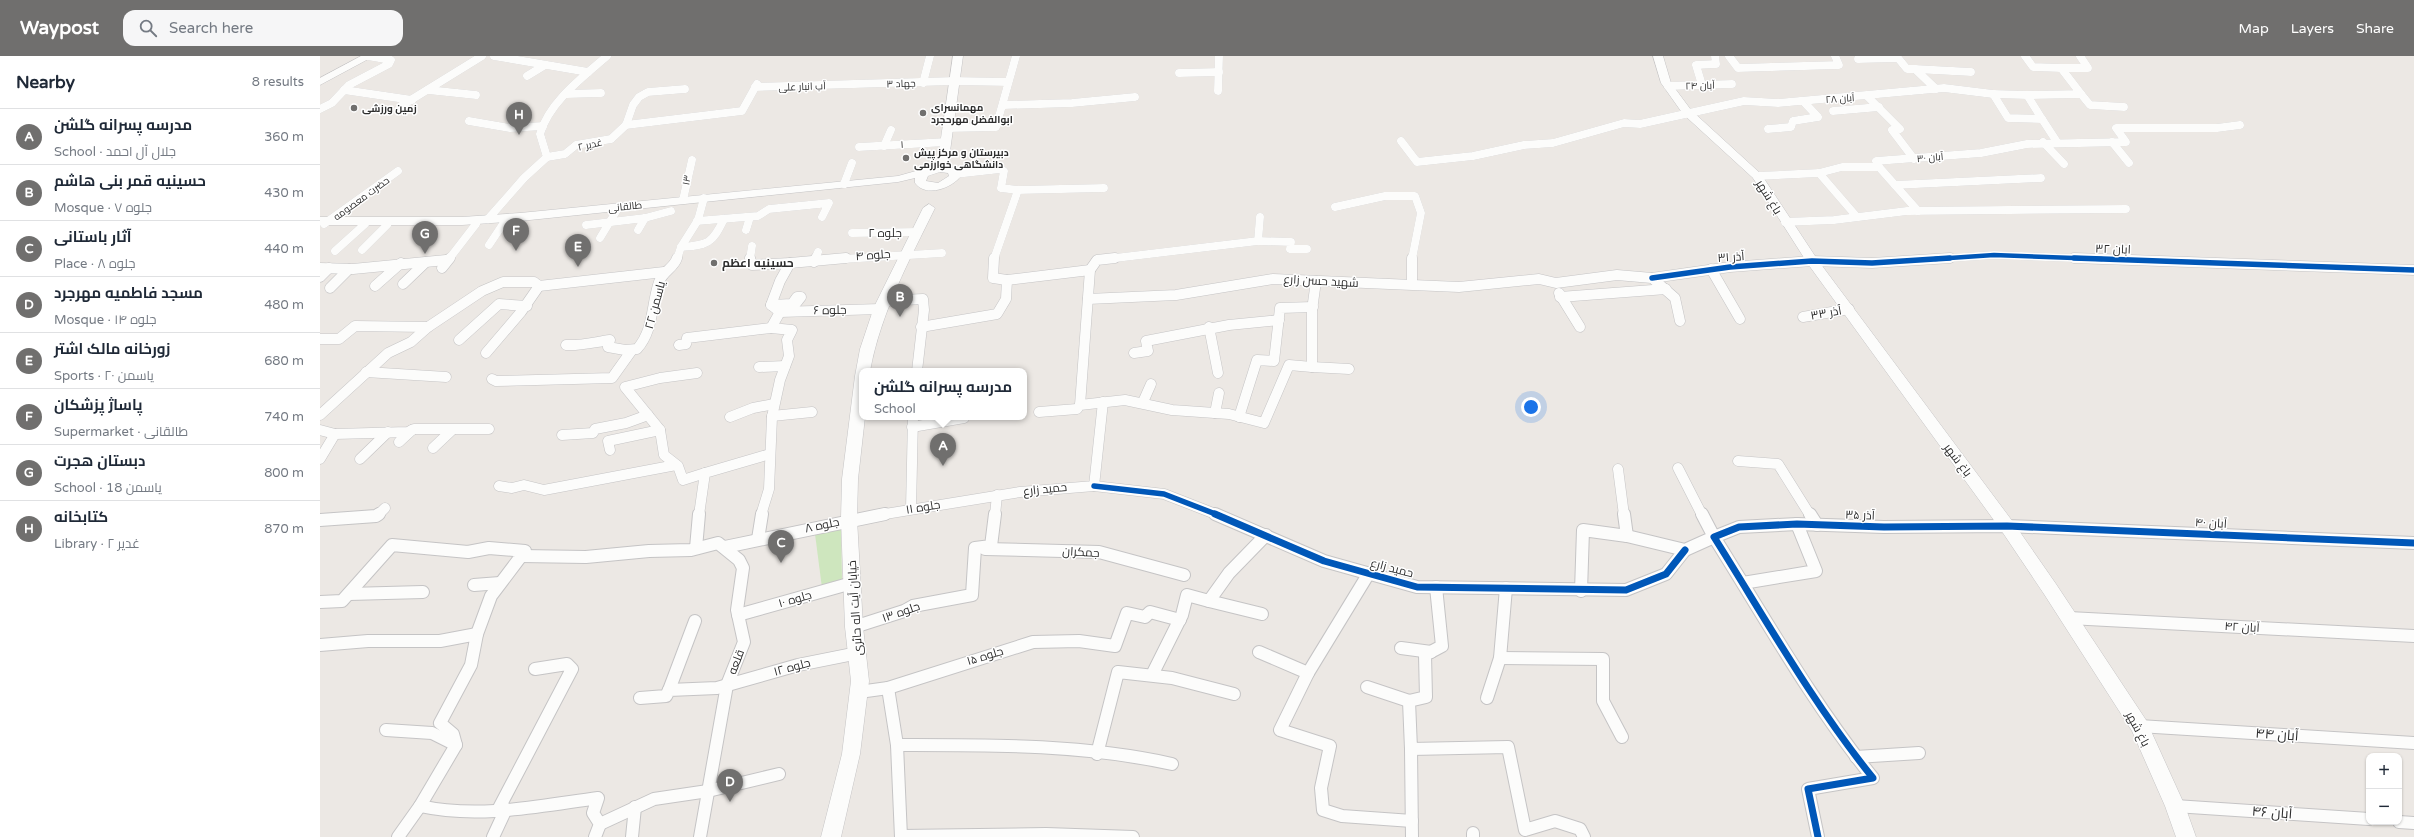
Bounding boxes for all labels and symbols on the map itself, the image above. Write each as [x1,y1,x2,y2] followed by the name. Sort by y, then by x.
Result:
[886,77,916,91] street label: جهاد ۳
[1685,79,1715,93] street label: آبان ۲۴
[778,80,826,94] street label: آب انبار علی
[1825,92,1855,106] street label: آبان ۲۸
[506,102,532,135] pin: H
[931,102,1013,126] place label: مهمانسرای ابوالفضل مهرحجرد
[349,103,359,113] marker: زمین ورزشی
[362,103,417,115] place label: زمین ورزشی
[918,108,928,118] marker: مهمانسرای ابوالفضل مهرحجرد
[577,136,604,154] street label: غدیر ۲
[900,139,904,151] street label: ۱
[914,147,1009,171] place label: دبیرستان و مرکز پیش دانشگاهی خوارزمی
[1916,151,1944,165] street label: آبان ۳۰
[901,153,911,163] marker: دبیرستان و مرکز پیش دانشگاهی خوارزمی
[331,174,392,223] street label: حضرت معصومه
[680,174,694,186] street label: ۱۳
[1752,176,1785,217] street label: باغ شهر
[608,199,643,215] street label: طالقانی
[503,218,529,251] pin: F
[412,221,438,254] pin: G
[868,226,902,240] street label: جلوه ۲
[565,234,591,267] pin: E
[2095,241,2131,257] street label: ابان ۳۲
[855,247,891,263] street label: جلوه ۴
[1717,249,1746,265] street label: آذر ۳۱
[722,256,794,271] place label: حسینیه اعظم
[709,258,719,268] marker: حسینیه اعظم
[1283,272,1359,291] street label: شهید حسن زارع
[642,279,668,330] street label: یاسمن ۲۲
[887,284,913,317] pin: B
[813,303,847,317] street label: جلوه ۶
[1809,303,1843,323] street label: آذر ۳۳
[1521,397,1541,417] your location
[930,433,956,466] pin: A
[1940,440,1975,480] street label: باغ شهر
[1022,480,1068,499] street label: حمید زارع
[905,497,941,517] street label: جلوه ۱۱
[1845,507,1876,523] street label: آذر ۳۵
[803,515,841,535] street label: جلوه ۸
[2195,515,2228,531] street label: آبان ۴۰
[768,530,794,563] pin: C
[1062,544,1100,560] street label: جمکران
[1369,556,1415,581] street label: حمید زارع
[845,560,865,656] street label: خیابان آیت اله حائری
[777,588,813,610] street label: جلوه ۱۰
[880,599,922,625] street label: جلوه ۱۳
[2224,619,2261,635] street label: آبان ۴۲
[965,644,1005,668] street label: جلوه ۱۵
[725,648,747,676] street label: قلعه
[772,655,812,679] street label: جلوه ۱۲
[2122,708,2153,750] street label: باغ شهر
[2255,725,2299,745] street label: آبان ۴۴
[717,769,743,802] pin: D
[2251,803,2293,822] street label: آبان ۴۶

